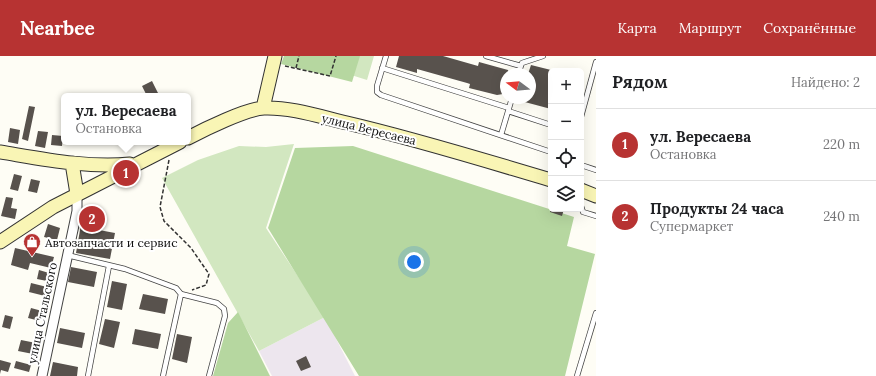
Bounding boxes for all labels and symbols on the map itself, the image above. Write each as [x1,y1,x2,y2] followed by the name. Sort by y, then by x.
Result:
[500,68,536,104] north arrow
[320,110,418,148] street label: улица Вересаева
[113,158,139,188] pin: 1
[79,204,105,234] pin: 2
[22,232,42,257] shop icon: Автозапчасти и сервис
[44,235,178,250] place label: Автозапчасти и сервис
[404,252,424,272] your location
[24,261,60,365] street label: улица Стальского

